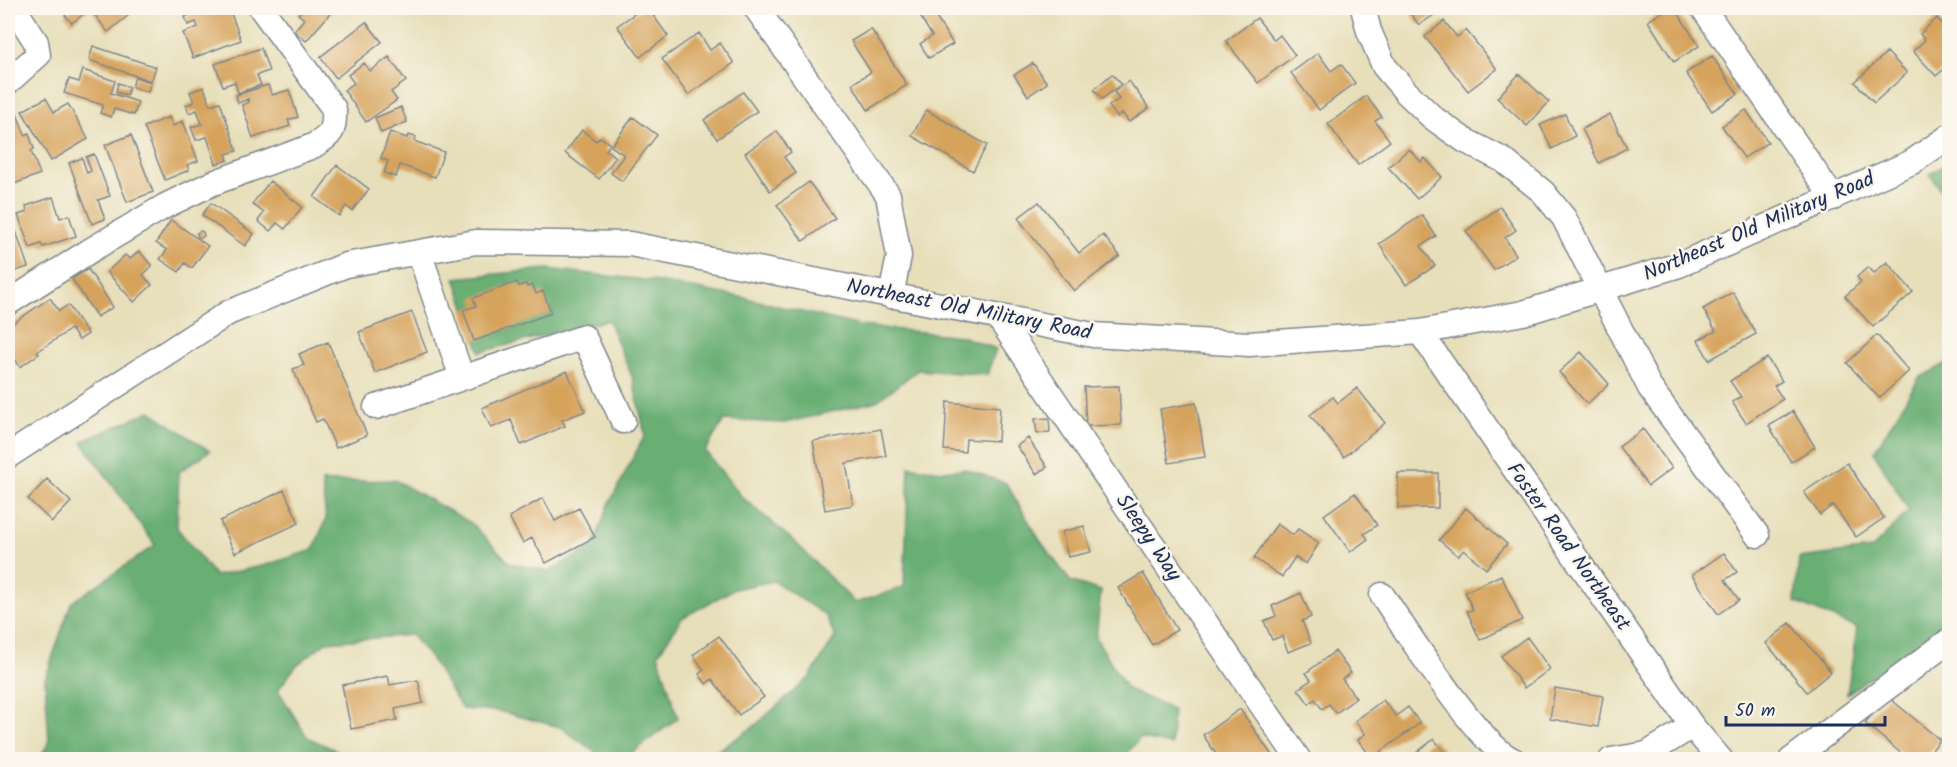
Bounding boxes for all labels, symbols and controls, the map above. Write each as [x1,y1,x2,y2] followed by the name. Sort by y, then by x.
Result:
[1638,163,1880,291] street label: Northeast Old Military Road
[844,270,1095,350] street label: Northeast Old Military Road
[1497,456,1639,639] street label: Foster Road Northeast
[1106,487,1190,589] street label: Sleepy Way
[1726,689,1885,727] scale bar
[1735,697,1775,726] text: 50 m

